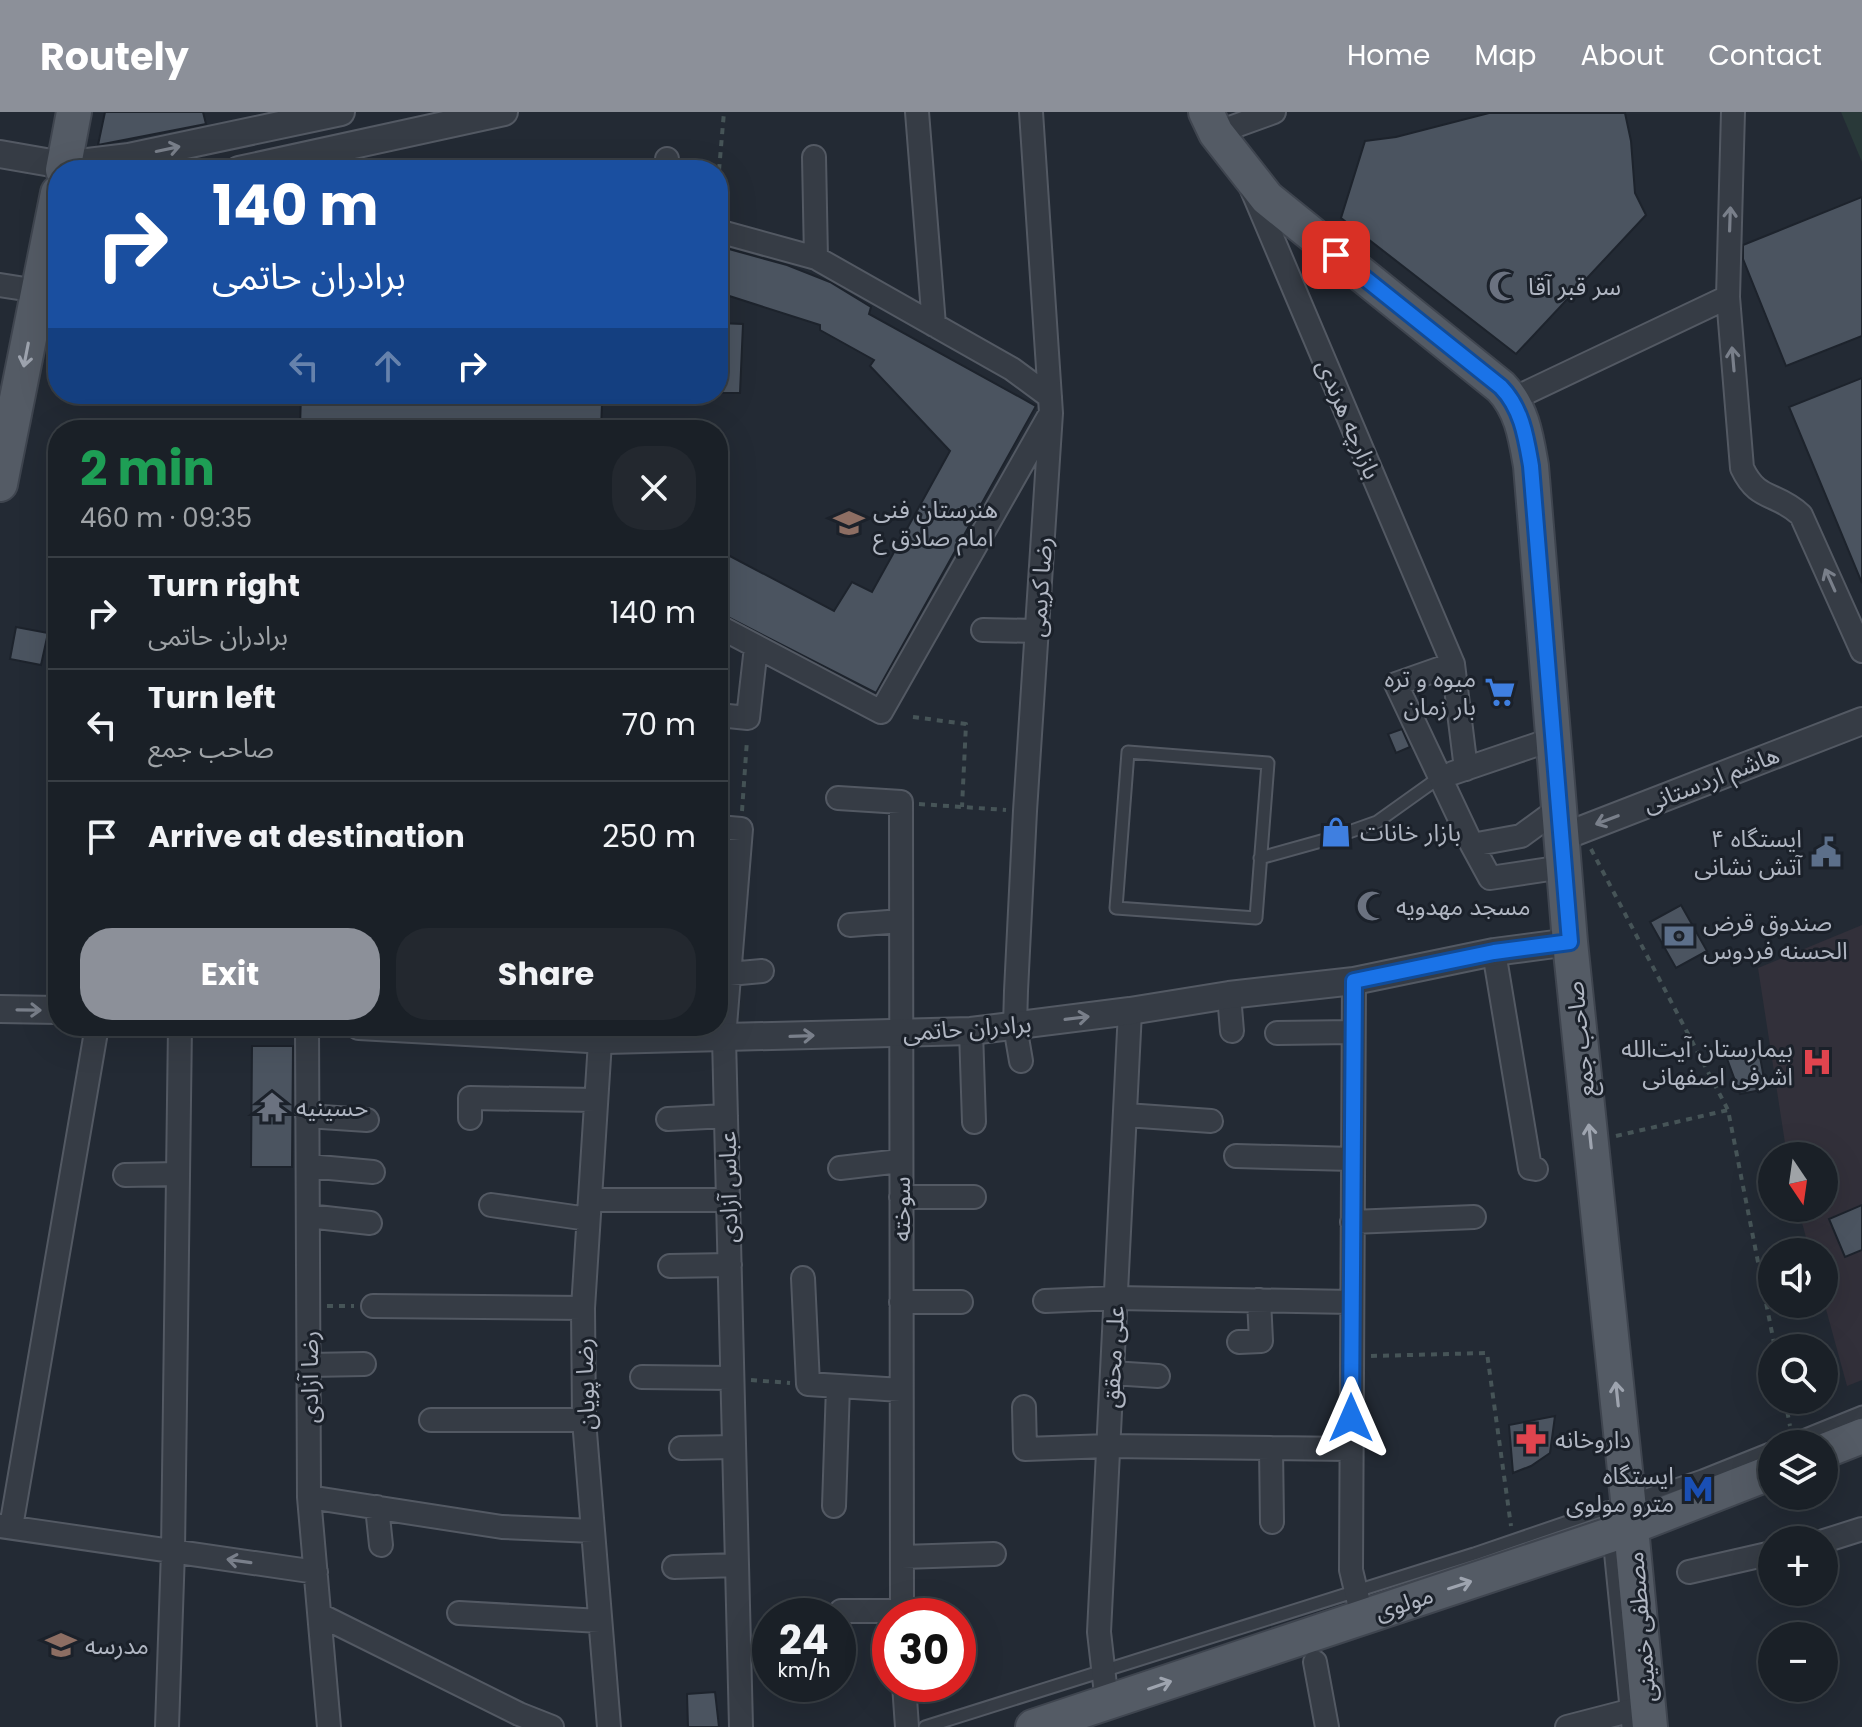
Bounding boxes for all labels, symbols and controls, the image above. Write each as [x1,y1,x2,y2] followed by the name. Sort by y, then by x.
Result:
[40,30,189,83] text: Routely
[1347,36,1430,75] text: Home
[1474,36,1536,75] text: Map
[1580,36,1664,75] text: About
[1708,36,1822,75] text: Contact
[155,141,180,156] one-way arrow
[212,166,379,245] text: 140 m
[80,192,184,296] icon: right
[1723,206,1738,233] one-way arrow
[1302,221,1370,289] pin
[1314,233,1358,277] icon: arrive
[212,251,406,302] text: برادران حاتمی
[1487,269,1521,303] mosque icon: سر قبر آقا
[1528,270,1621,303] place label: سر قبر آقا
[17,341,32,367] one-way arrow
[282,344,326,388] icon: left
[366,344,410,388] icon: ahead
[450,344,494,388] icon: right
[1725,346,1740,373] one-way arrow
[1309,354,1389,484] street label: بازارچه هرندی
[80,435,215,502] text: 2 min
[612,446,696,530] button: close
[873,493,998,556] place label: هنرستان فنی امام صادق ع
[80,500,252,536] text: 460 m · 09:35
[832,506,866,540] school or university icon: هنرستان فنی امام صادق ع
[1020,536,1060,638] street label: رضا کریمی
[148,564,300,607] text: Turn right
[1822,568,1837,592] one-way arrow
[80,591,124,635] icon: right
[610,591,696,634] text: 140 m
[148,618,288,654] text: برادران حاتمی
[1384,662,1476,723] place label: میوه و تره بار زمان
[1483,675,1517,709] supermarket icon: میوه و تره بار زمان
[148,676,276,719] text: Turn left
[80,703,124,747] icon: left
[622,703,696,746] text: 70 m
[148,730,274,766] text: صاحب جمع
[1638,738,1784,821] street label: هاشم اردستانی
[1595,814,1619,828] one-way arrow
[80,815,124,859] icon: arrive
[148,815,465,858] text: Arrive at destination
[602,815,696,858] text: 250 m
[1319,815,1353,849] shop icon: بازار خانات
[1360,816,1461,849] place label: بازار خانات
[1694,822,1803,883] place label: ایستگاه ۴ آتش نشانی
[1809,835,1843,869] public building icon: ایستگاه ۴ آتش نشانی
[1355,889,1389,923] mosque icon: مسجد مهدویه
[1396,890,1531,923] place label: مسجد مهدویه
[1703,906,1848,967] place label: صندوق قرض الحسنه فردوس
[1662,919,1696,953] bank icon: صندوق قرض الحسنه فردوس
[80,928,380,1020] button: Exit
[396,928,696,1020] button: Share
[1558,979,1603,1099] street label: صاحب جمع
[15,1002,42,1017] one-way arrow
[901,1007,1033,1049] street label: برادران حاتمی
[1063,1010,1089,1025] one-way arrow
[788,1028,815,1043] one-way arrow
[1621,1032,1793,1093] place label: بیمارستان آیت‌الله اشرفی اصفهانی
[1800,1045,1834,1079] hospital icon: بیمارستان آیت‌الله اشرفی اصفهانی
[255,1090,289,1124] temple icon: حسینیه
[296,1091,368,1124] place label: حسینیه
[1582,1123,1597,1150] one-way arrow
[711,1131,745,1243] street label: عباس آزادی
[1758,1142,1838,1222] north arrow
[1758,1142,1838,1702] map controls
[885,1177,918,1241] street label: سوخته
[1758,1238,1838,1318] button: sound
[1094,1305,1132,1409] street label: علی محقق
[293,1331,326,1423] street label: رضا آزادی
[1758,1334,1838,1414] button: search
[567,1337,603,1431] street label: رضا پویان
[1309,1376,1393,1460] position arrow
[1610,1382,1625,1408] one-way arrow
[1514,1422,1548,1456] pharmacy icon: داروخانه
[1555,1423,1631,1456] place label: داروخانه
[1758,1430,1838,1510] button: layers
[1566,1459,1674,1520] place label: ایستگاه مترو مولوی
[1681,1472,1715,1506] metro station icon: ایستگاه مترو مولوی
[1758,1526,1838,1606] button: +
[1618,1550,1664,1704] street label: مصطفی خمینی
[227,1553,252,1568] one-way arrow
[1446,1577,1472,1592] one-way arrow
[1370,1578,1438,1628] street label: مولوی
[872,1598,976,1702] speed limit sign: 30
[779,1612,829,1668] text: 24
[1758,1622,1838,1702] button: −
[44,1628,78,1662] school or university icon: مدرسه
[85,1629,149,1662] place label: مدرسه
[777,1656,831,1684] text: km/h
[1147,1676,1172,1691] one-way arrow

